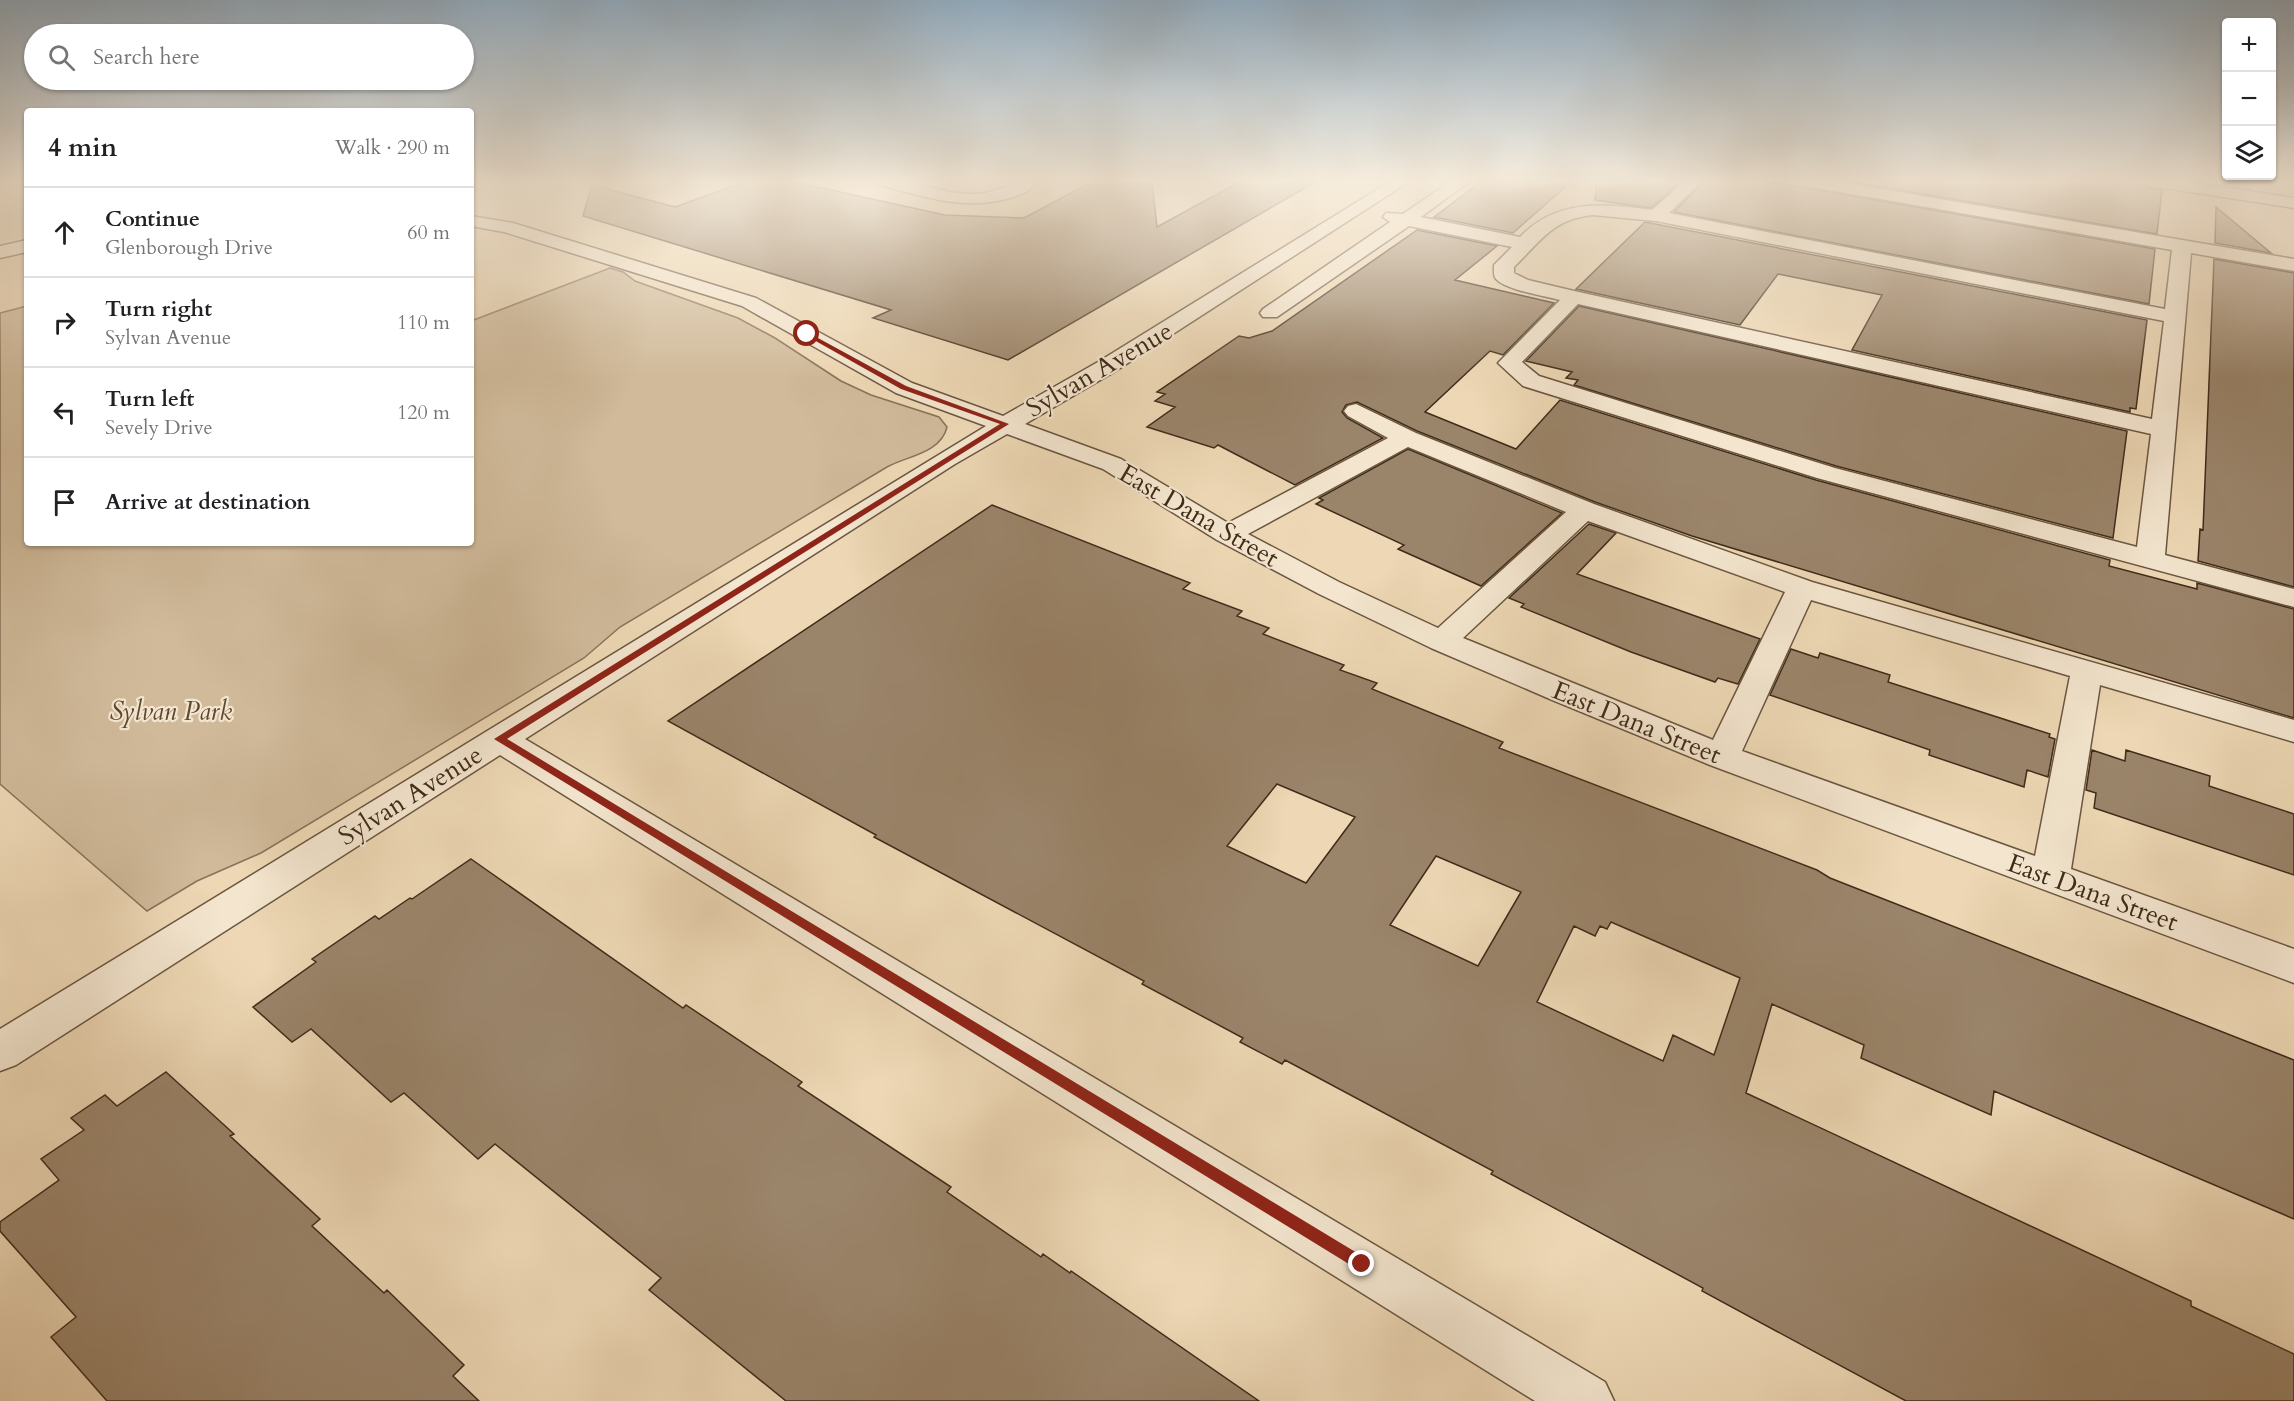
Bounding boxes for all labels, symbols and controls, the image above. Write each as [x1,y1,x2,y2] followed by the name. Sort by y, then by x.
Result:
[2222,18,2276,180] map controls
[2222,18,2276,72] button: +
[24,24,474,90] search box
[45,41,78,74] icon: search
[93,42,200,72] text: Search here
[2222,72,2276,126] button: −
[2222,126,2276,180] button: layers
[48,130,117,165] text: 4 min
[335,134,450,161] text: Walk · 290 m
[105,204,200,234] text: Continue
[48,216,81,249] icon: ahead
[407,219,450,246] text: 60 m
[105,234,273,261] text: Glenborough Drive
[105,294,212,324] text: Turn right
[48,306,81,339] icon: right
[397,309,450,336] text: 110 m
[1020,313,1179,426] street label: Sylvan Avenue
[793,320,819,346] route start
[105,324,231,351] text: Sylvan Avenue
[105,384,194,414] text: Turn left
[48,396,81,429] icon: left
[397,399,450,426] text: 120 m
[105,414,213,441] text: Sevely Drive
[1112,456,1285,575] street label: East Dana Street
[48,486,81,519] icon: arrive
[105,487,310,517] text: Arrive at destination
[1547,673,1726,772] street label: East Dana Street
[110,694,232,729] park label: Sylvan Park
[332,737,489,854] street label: Sylvan Avenue
[2003,845,2183,940] street label: East Dana Street
[1348,1250,1374,1276] route end

